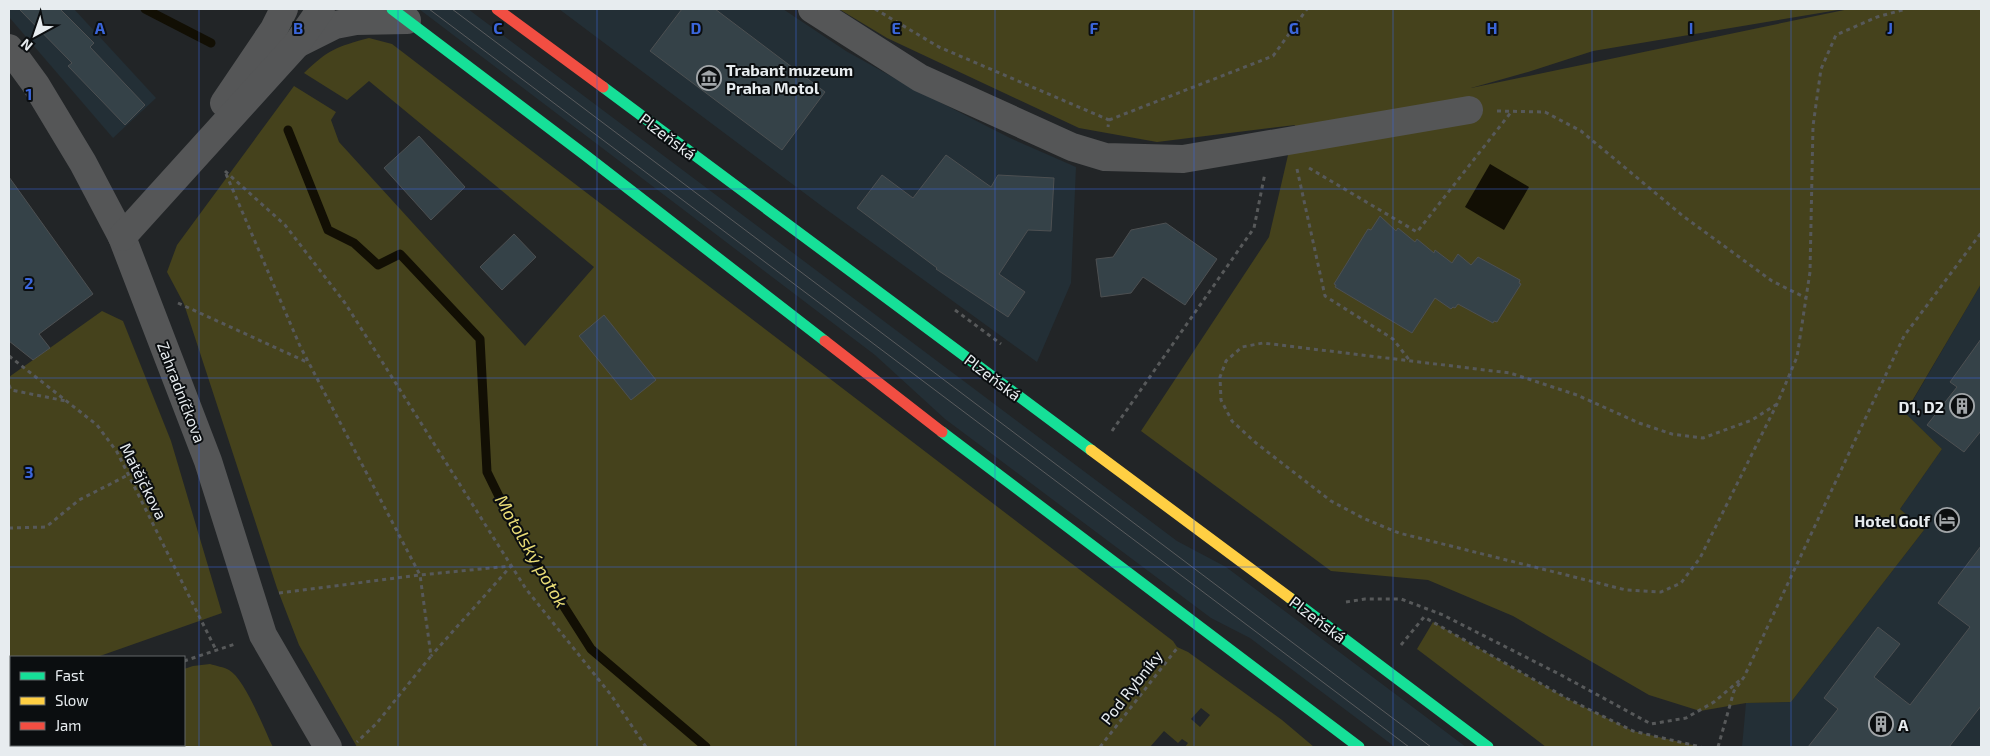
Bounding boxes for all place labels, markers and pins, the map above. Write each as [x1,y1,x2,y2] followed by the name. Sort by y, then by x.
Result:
[726,60,853,97] place label: Trabant muzeum Praha Motol
[696,65,722,91] museum icon: Trabant muzeum Praha Motol
[1949,393,1975,419] building icon: D1, D2
[1899,397,1944,416] place label: D1, D2
[1934,507,1960,533] hotel icon: Hotel Golf
[1854,511,1931,530] place label: Hotel Golf
[1868,711,1894,737] building icon: A
[1898,715,1909,734] place label: A

